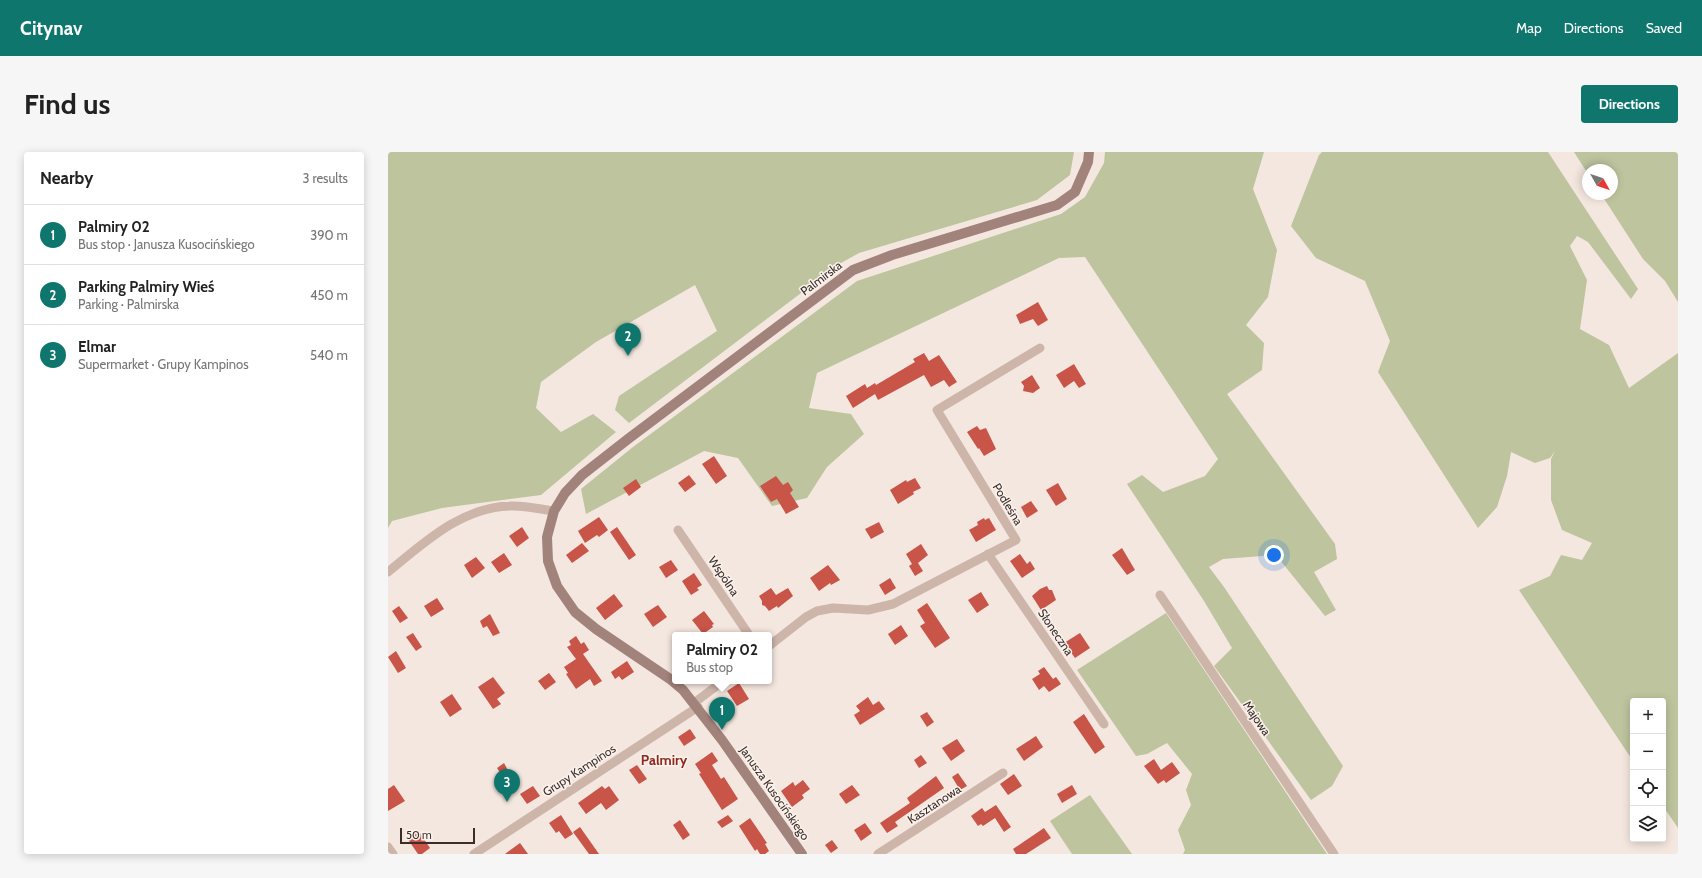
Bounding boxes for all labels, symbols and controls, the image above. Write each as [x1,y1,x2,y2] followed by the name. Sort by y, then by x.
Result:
[20,17,82,40] text: Citynav
[1516,19,1542,37] text: Map
[1564,19,1624,37] text: Directions
[1646,19,1682,37] text: Saved
[1581,85,1678,123] button: Directions
[24,87,110,121] text: Find us
[1582,164,1618,200] north arrow
[40,168,93,188] text: Nearby
[302,170,348,186] text: 3 results
[78,218,150,236] text: Palmiry 02
[51,227,55,243] text: 1
[310,227,348,243] text: 390 m
[78,236,255,252] text: Bus stop · Janusza Kusocińskiego
[797,257,845,298] street label: Palmirska
[78,278,214,296] text: Parking Palmiry Wieś
[50,287,56,303] text: 2
[310,287,348,303] text: 450 m
[78,296,179,312] text: Parking · Palmirska
[615,323,641,356] pin: 2
[78,338,116,356] text: Elmar
[49,347,57,363] text: 3
[310,347,348,363] text: 540 m
[78,356,249,372] text: Supermarket · Grupy Kampinos
[990,480,1026,528] street label: Podleśna
[1264,545,1284,565] your location
[705,553,743,599] street label: Wspólna
[1035,606,1077,658] street label: Słoneczna
[672,632,772,684] popup
[686,641,758,659] text: Palmiry 02
[686,659,733,675] text: Bus stop
[709,697,735,730] pin: 1
[1240,698,1274,739] street label: Majowa
[1630,698,1666,842] map controls
[1630,698,1666,734] button: +
[1630,734,1666,770] button: −
[540,741,618,799] street label: Grupy Kampinos
[736,742,813,843] street label: Janusza Kusocińskiego
[641,751,688,769] district label: Palmiry
[494,769,520,802] pin: 3
[1630,770,1666,806] button: locate
[904,781,964,827] street label: Kasztanowa
[1630,806,1666,842] button: layers
[400,826,475,845] scale bar
[406,828,432,842] text: 50 m

